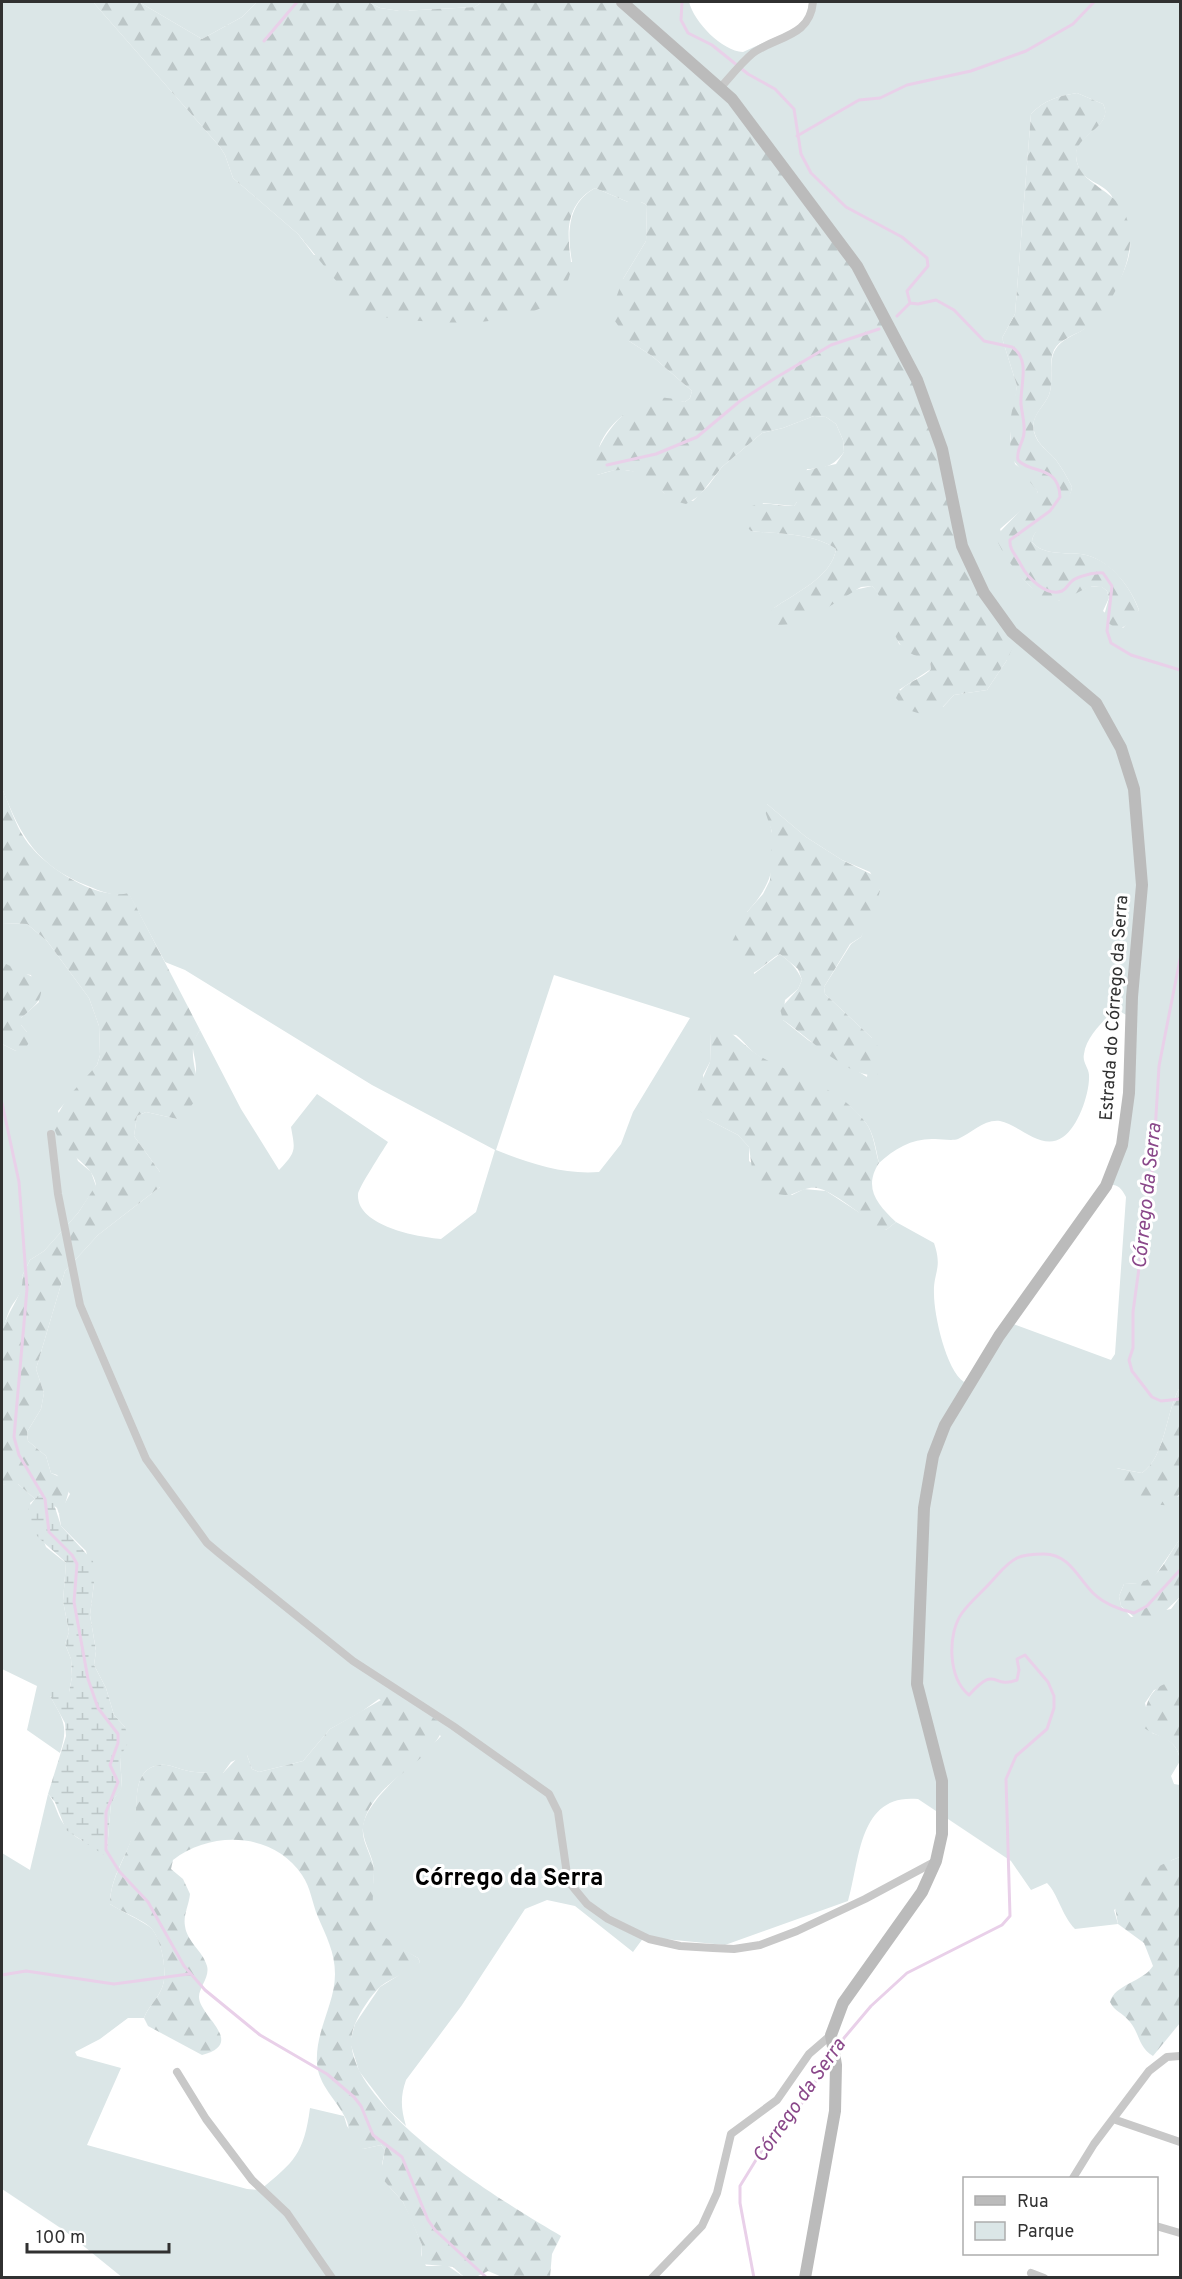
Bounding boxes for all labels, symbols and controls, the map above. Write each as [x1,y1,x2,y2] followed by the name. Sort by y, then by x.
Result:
[1096,894,1134,1122] street label: Estrada do Córrego da Serra
[1127,1121,1169,1270] water label: Córrego da Serra
[415,1864,603,1894] district label: Córrego da Serra
[747,2033,853,2168] water label: Córrego da Serra
[963,2177,1158,2255] legend
[1017,2191,1048,2214] text: Rua
[27,2216,170,2254] scale bar
[1017,2221,1074,2244] text: Parque
[36,2227,85,2250] text: 100 m

